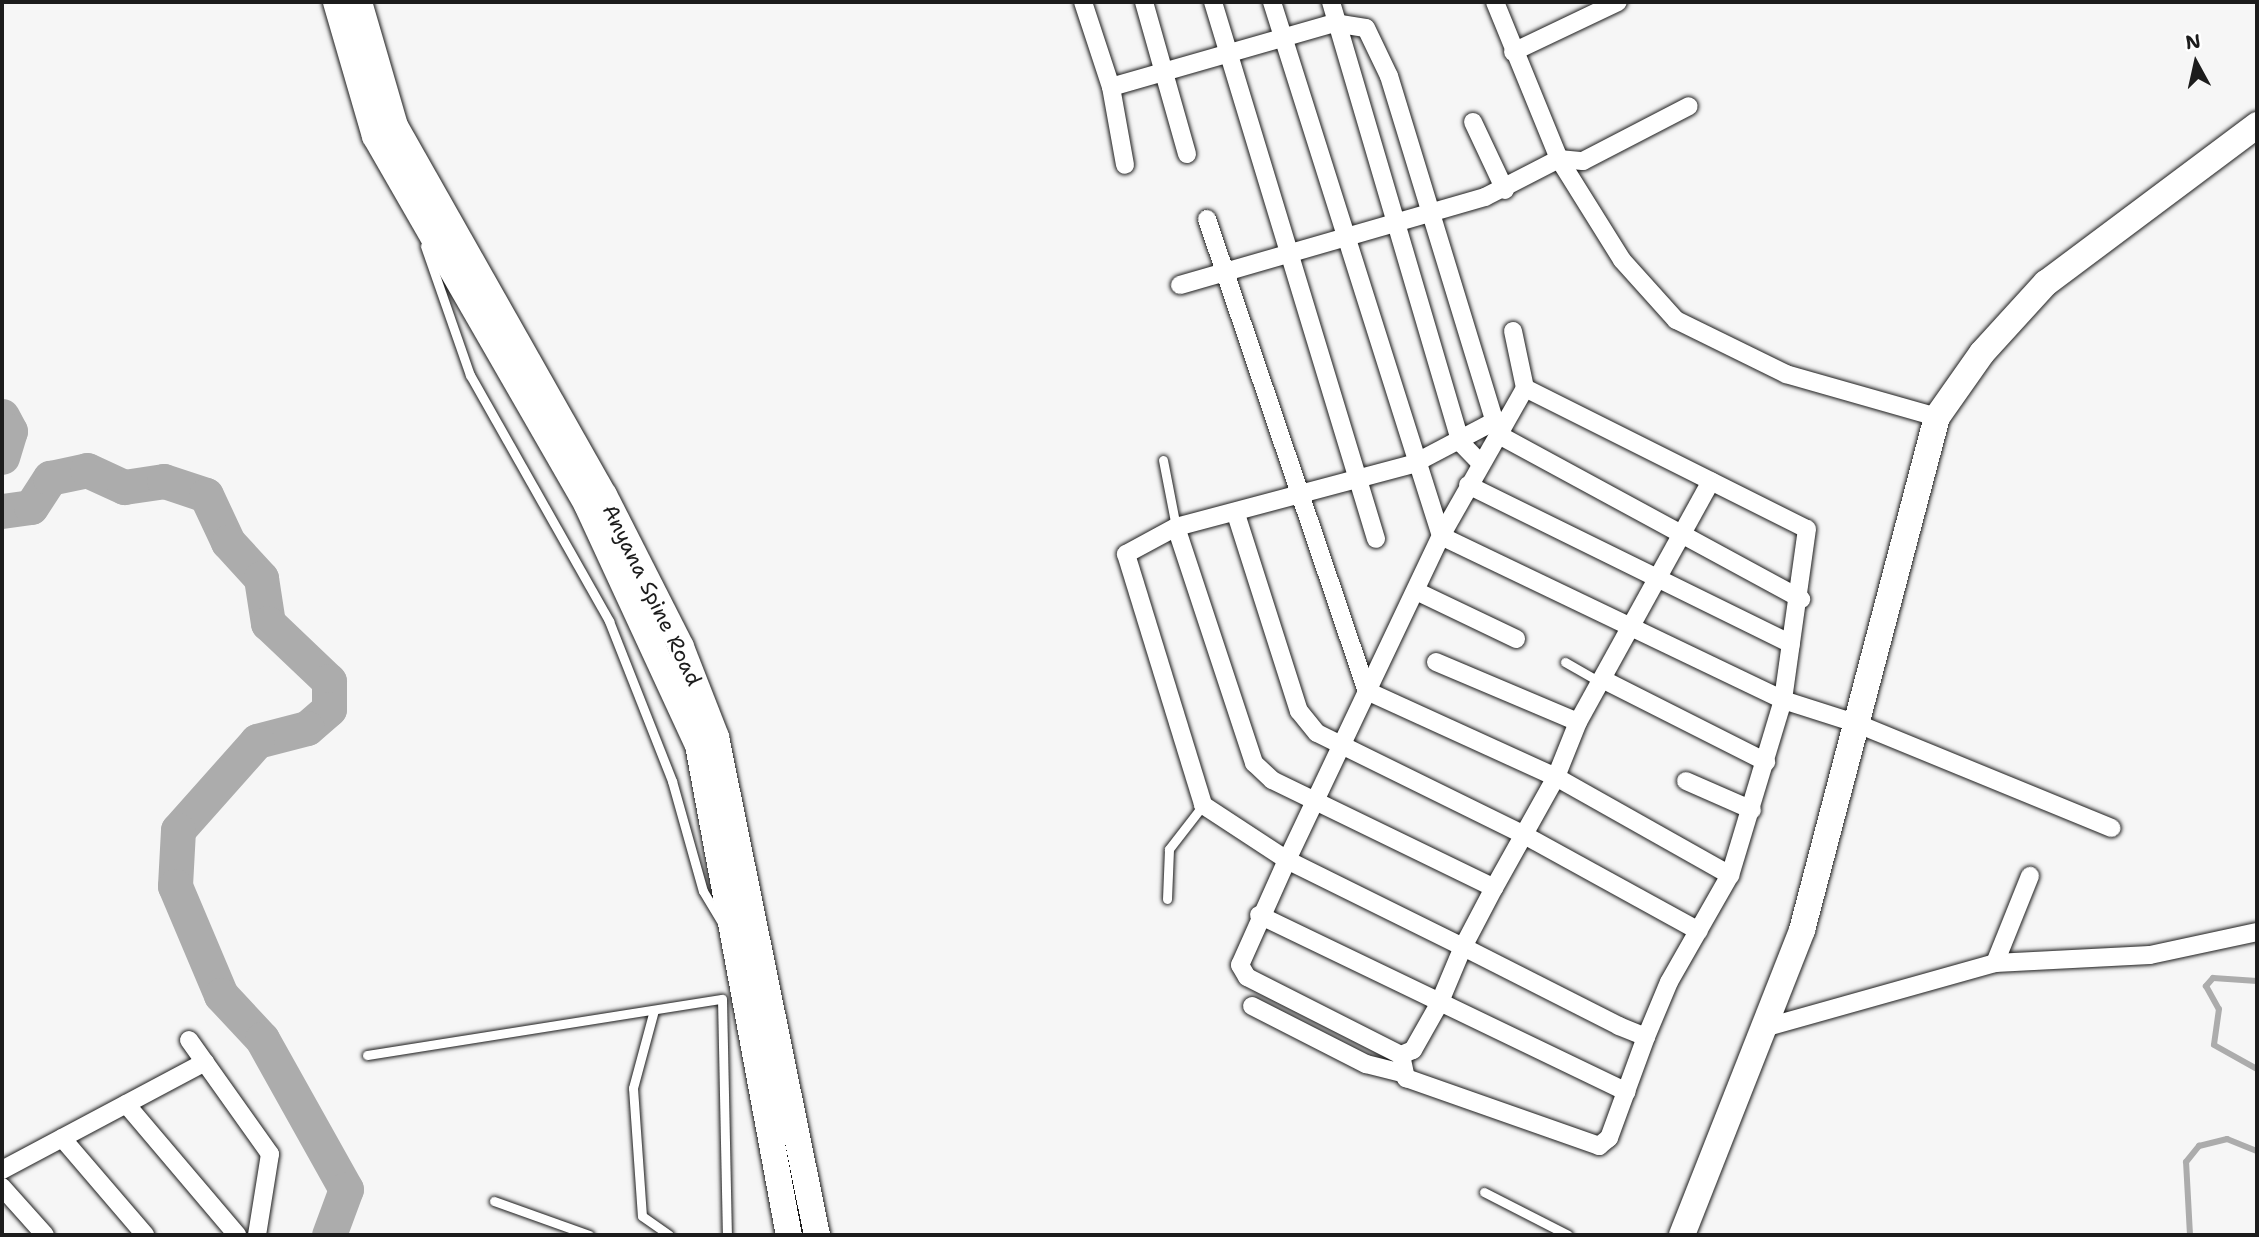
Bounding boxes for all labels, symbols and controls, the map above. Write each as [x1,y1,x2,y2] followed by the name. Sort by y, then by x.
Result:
[2161,28,2231,98] north arrow
[2184,28,2202,55] text: N
[597,500,707,690] street label: Anyana Spine Road

